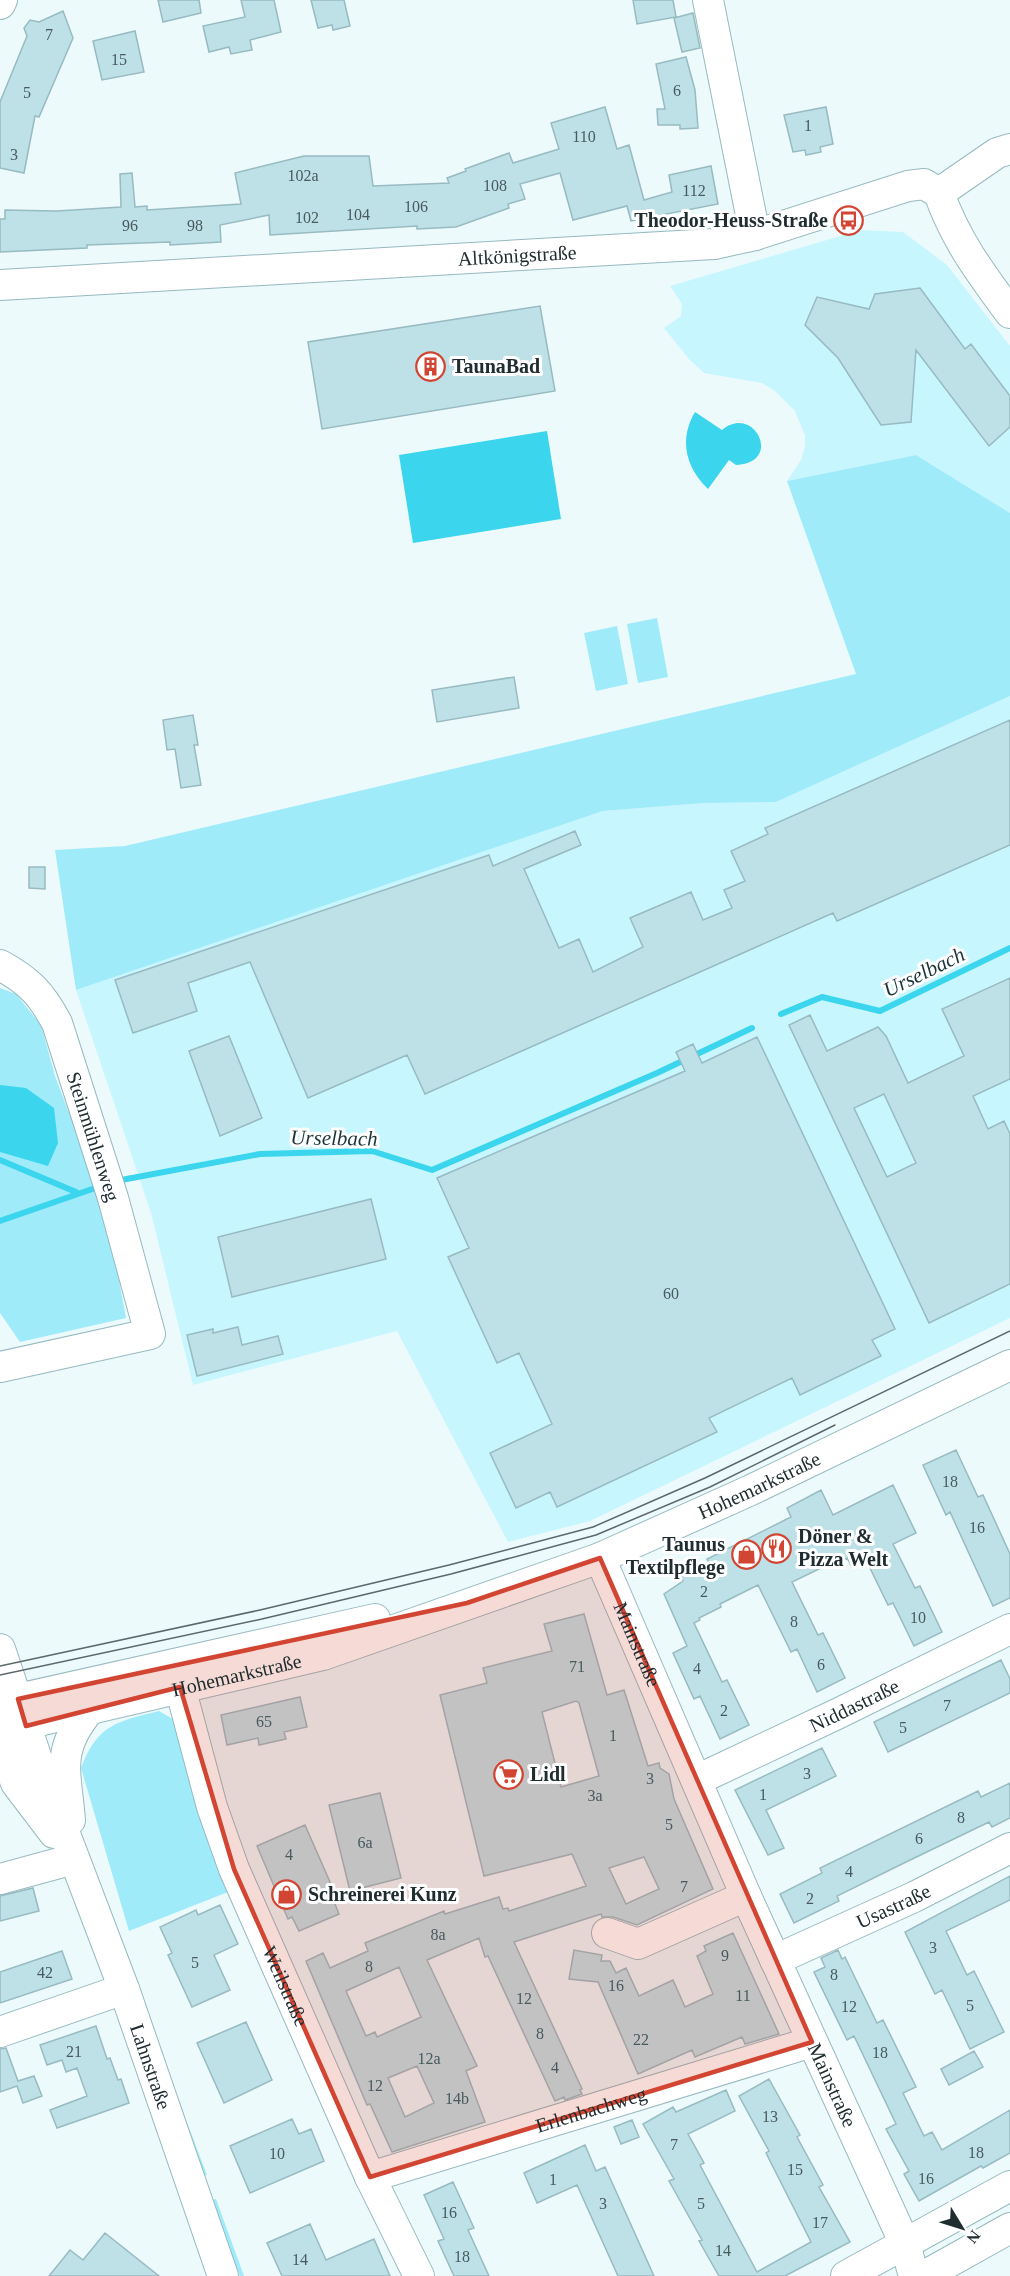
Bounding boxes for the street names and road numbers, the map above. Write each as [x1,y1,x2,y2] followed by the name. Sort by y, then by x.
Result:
[457,241,577,270] street label: Altkönigstraße
[62,1069,124,1204] street label: Steinmühlenweg
[695,1447,824,1523] street label: Hohemarkstraße
[609,1599,665,1690] street label: Mainstraße
[170,1649,304,1701] street label: Hohemarkstraße
[806,1674,903,1736] street label: Niddastraße
[853,1879,934,1933] street label: Usastraße
[258,1943,313,2030] street label: Weilstraße
[126,2021,176,2112] street label: Lahnstraße
[804,2039,861,2131] street label: Mainstraße
[533,2082,649,2137] street label: Erlenbachweg

